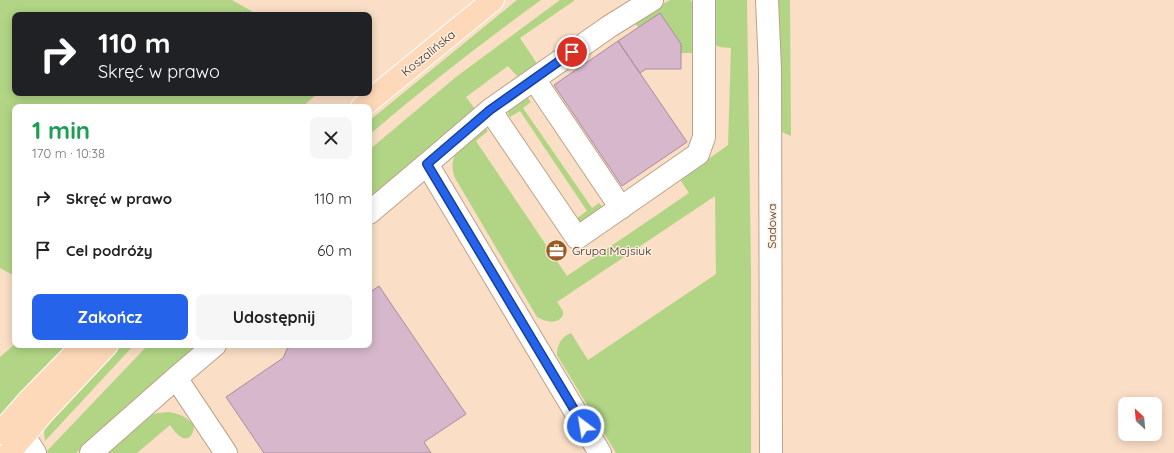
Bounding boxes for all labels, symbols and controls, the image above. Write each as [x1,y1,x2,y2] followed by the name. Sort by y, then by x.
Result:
[98,25,171,60] text: 110 m
[398,27,458,79] street label: Koszalińska
[32,28,84,80] icon: right
[555,35,589,69] pin
[561,41,583,63] icon: arrive
[98,60,220,83] text: Skręć w prawo
[32,115,90,145] text: 1 min
[310,117,352,159] button: close
[32,145,105,161] text: 170 m · 10:38
[32,187,54,209] icon: right
[66,189,172,208] text: Skręć w prawo
[314,189,352,208] text: 110 m
[764,204,779,248] street label: Sadowa
[544,237,570,263] office icon: Grupa Mojsiuk
[32,239,54,261] icon: arrive
[66,241,153,260] text: Cel podróży
[317,241,352,260] text: 60 m
[572,243,651,258] place label: Grupa Mojsiuk
[32,294,188,340] button: Zakończ
[196,294,352,340] button: Udostępnij
[1118,397,1162,441] north arrow
[1118,397,1162,441] map controls
[563,405,605,447] position arrow

